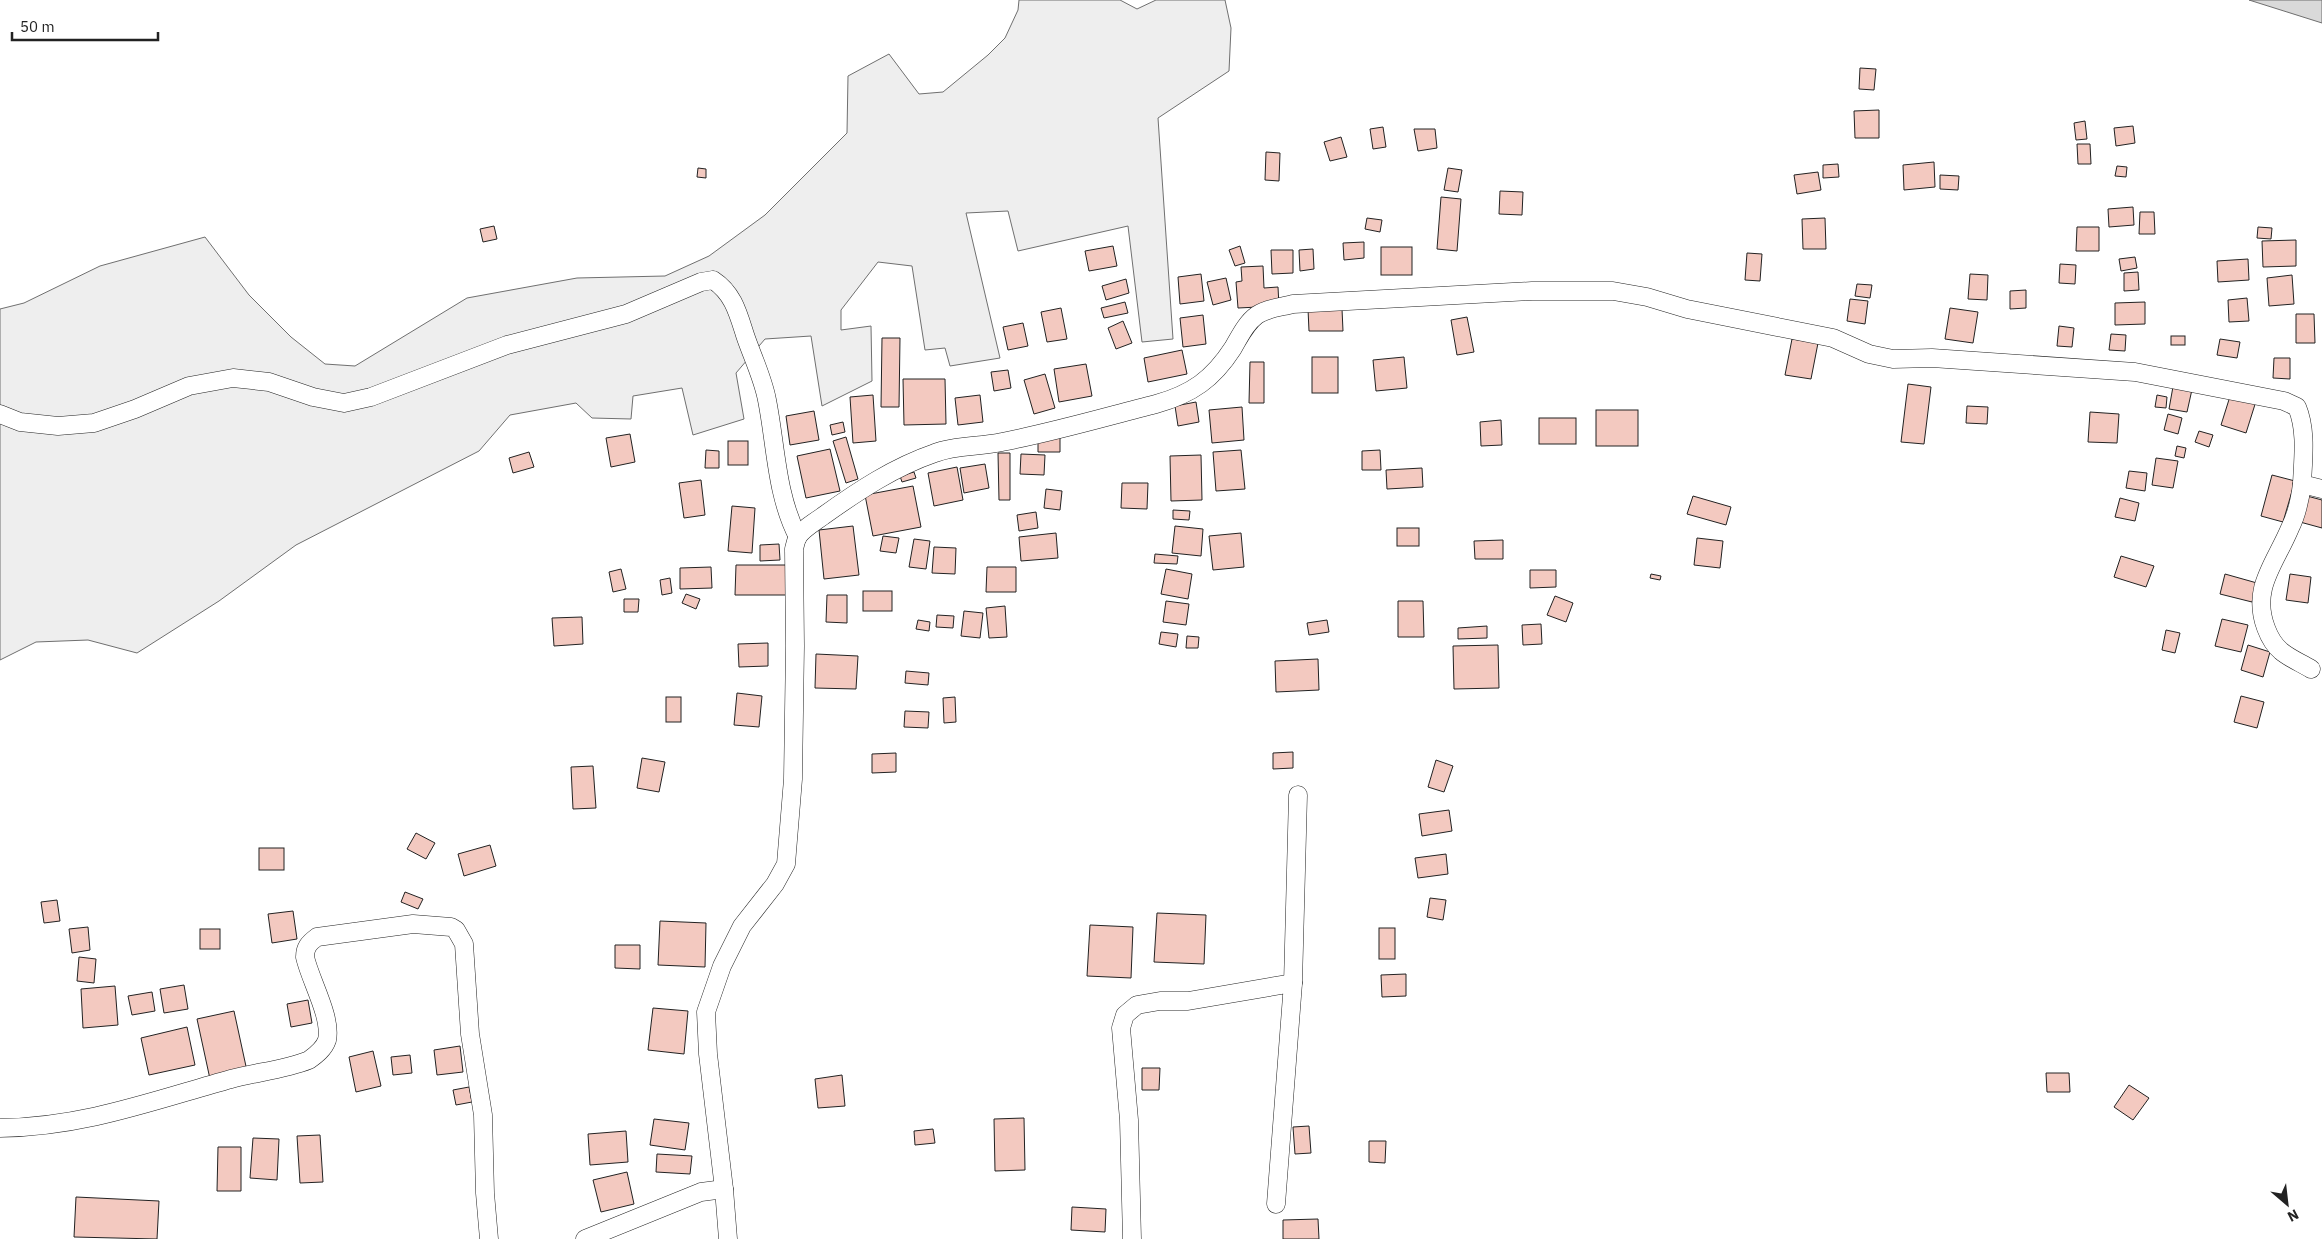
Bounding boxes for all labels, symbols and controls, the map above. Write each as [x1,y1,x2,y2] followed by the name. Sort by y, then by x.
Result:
[12,10,159,42] scale bar
[20,17,55,36] text: 50 m
[2262,1179,2312,1229] north arrow
[2284,1205,2302,1226] text: N

